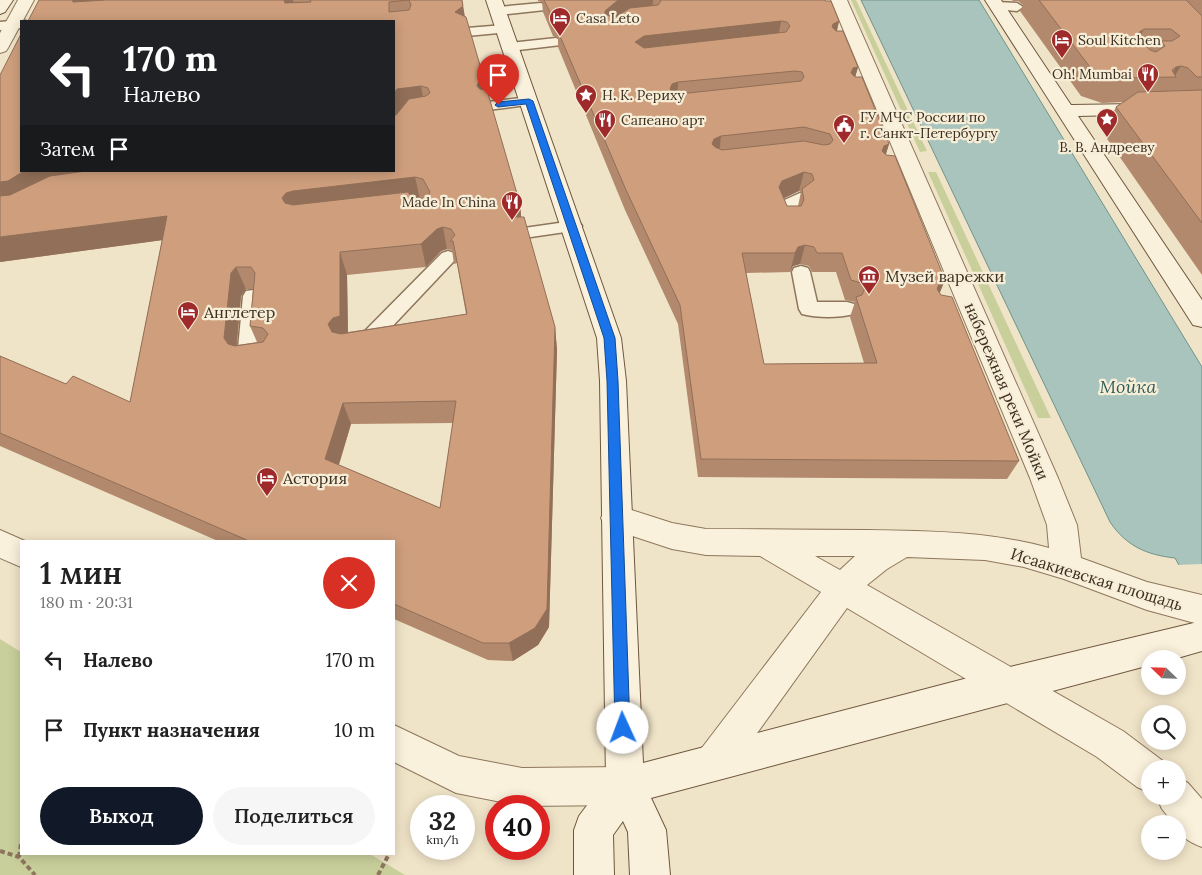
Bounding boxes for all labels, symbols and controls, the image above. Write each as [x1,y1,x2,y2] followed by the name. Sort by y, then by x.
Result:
[548,6,572,37] hotel icon: Casa Leto
[576,9,640,27] place label: Casa Leto
[1050,28,1074,59] hotel icon: Soul Kitchen
[1078,31,1162,49] place label: Soul Kitchen
[123,36,217,81] text: 170 m
[40,40,105,105] icon: left
[477,54,519,105] pin
[484,61,512,89] icon: arrive
[1136,62,1160,93] restaurant icon: Oh! Mumbai
[1052,65,1132,83] place label: Oh! Mumbai
[123,80,201,108] text: Налево
[574,83,598,114] place icon: Н. К. Рериху
[602,86,685,104] place label: Н. К. Рериху
[1095,107,1119,138] place icon: В. В. Андрееву
[593,108,617,139] restaurant icon: Сапеано арт
[860,108,998,142] place label: ГУ МЧС России по г. Санкт-Петербургу
[621,111,705,129] place label: Сапеано арт
[832,113,856,144] public building icon: ГУ МЧС России по г. Санкт-Петербургу
[105,135,133,163] icon: arrive
[40,137,95,161] text: Затем
[1059,138,1155,156] place label: В. В. Андрееву
[500,190,524,221] restaurant icon: Made In China
[402,193,496,211] place label: Made In China
[857,264,881,295] museum icon: Музей варежки
[885,266,1004,286] place label: Музей варежки
[960,299,1054,483] street label: набережная реки Мойки
[176,300,200,331] hotel icon: Англетер
[203,302,275,322] place label: Англетер
[1100,375,1157,398] water label: Мойка
[255,466,279,497] hotel icon: Астория
[282,468,347,488] place label: Астория
[1008,543,1186,615] street label: Исаакиевская площадь
[40,554,122,592] text: 1 мин
[323,557,375,609] button: close
[40,592,133,612] text: 180 m · 20:31
[40,646,68,674] icon: left
[83,648,153,672] text: Налево
[326,648,375,672] text: 170 m
[1141,650,1186,695] north arrow
[1141,650,1186,860] map controls
[596,701,648,753] position arrow
[1141,705,1186,750] button: search
[40,716,68,744] icon: arrive
[83,718,260,742] text: Пункт назначения
[334,718,375,742] text: 10 m
[1141,760,1186,805] button: +
[40,787,203,845] button: Выход
[213,787,375,845] button: Поделиться
[485,795,550,860] speed limit sign: 40
[429,805,456,837] text: 32
[1141,815,1186,860] button: −
[426,832,459,847] text: km/h

